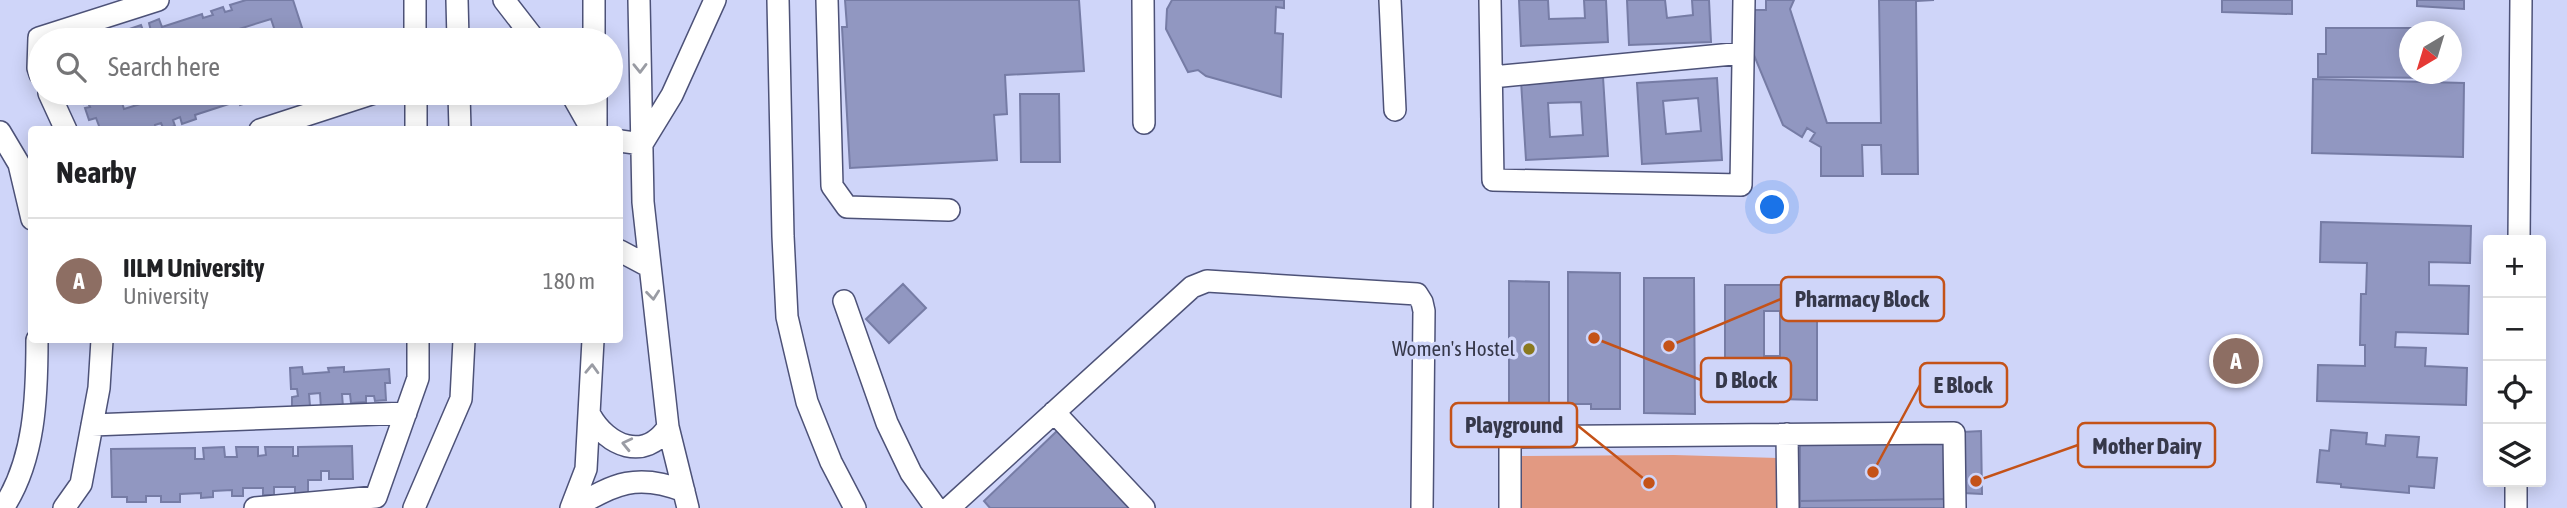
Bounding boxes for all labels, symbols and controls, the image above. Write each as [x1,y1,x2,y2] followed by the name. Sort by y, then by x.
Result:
[2399,21,2462,84] north arrow
[28,28,623,105] search box
[52,48,90,86] icon: search
[108,52,220,82] text: Search here
[632,63,648,74] one-way arrow
[56,155,136,189] text: Nearby
[1755,190,1789,224] your location
[2483,235,2546,487] map controls
[2483,235,2546,298] button: +
[123,253,265,283] text: IILM University
[73,268,85,294] text: A
[543,268,595,294] text: 180 m
[1781,277,1944,321] callout: Pharmacy Block
[123,283,209,309] text: University
[1795,286,1930,312] text: Pharmacy Block
[646,289,661,301] one-way arrow
[2483,298,2546,361] button: −
[2213,335,2259,387] pin: A
[1392,336,1515,360] place label: Women's Hostel
[1521,341,1537,357] marker: Women's Hostel
[1701,358,1791,402] callout: D Block
[2483,361,2546,424] button: locate
[584,363,599,374] one-way arrow
[1920,363,2007,407] callout: E Block
[1715,367,1778,393] text: D Block
[1933,372,1993,398] text: E Block
[1451,403,1577,447] callout: Playground
[1465,412,1563,438] text: Playground
[2078,423,2215,467] callout: Mother Dairy
[2483,424,2546,487] button: layers
[2092,433,2202,459] text: Mother Dairy
[621,438,633,453] one-way arrow

